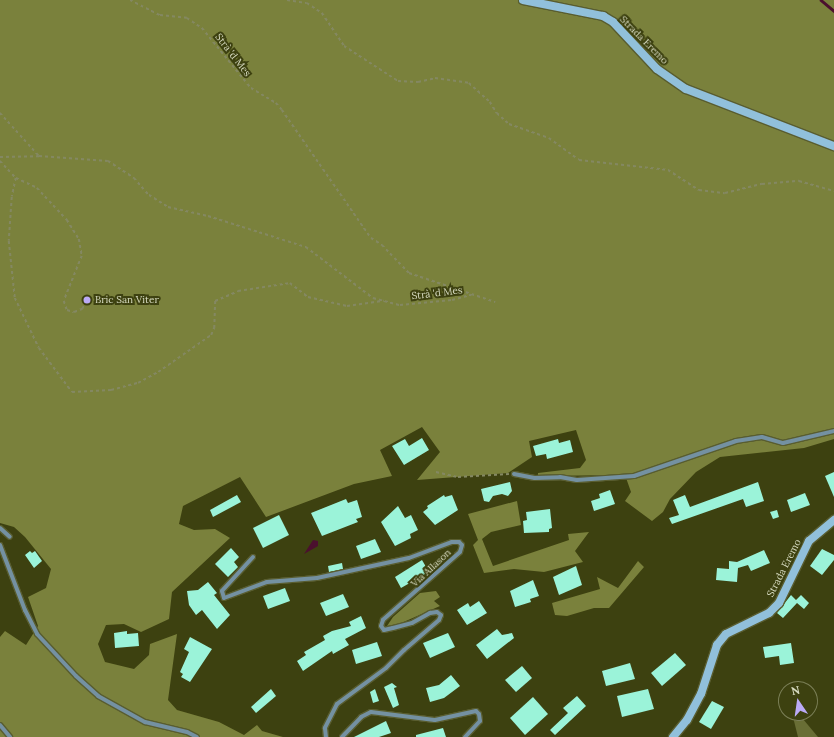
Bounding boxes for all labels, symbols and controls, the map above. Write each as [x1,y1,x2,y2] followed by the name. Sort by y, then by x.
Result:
[617,13,671,67] street label: Strada Eremo
[212,31,254,79] street label: Strà 'd Mes
[411,284,463,302] street label: Strà 'd Mes
[95,294,159,306] place label: Bric San Viter
[82,295,92,305] marker: Bric San Viter
[764,537,804,599] street label: Strada Eremo
[408,546,454,590] street label: Via Allason
[778,681,818,721] north arrow
[790,683,801,698] text: N

